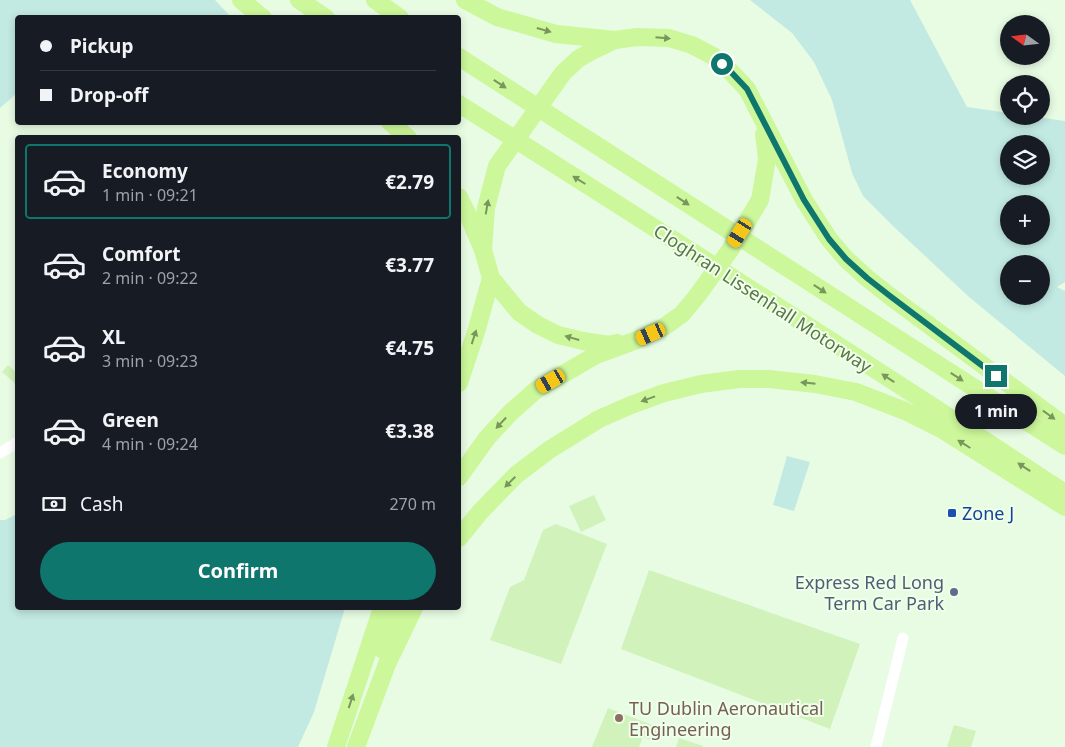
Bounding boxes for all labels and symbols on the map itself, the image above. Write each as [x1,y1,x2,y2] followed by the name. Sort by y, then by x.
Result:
[1000,15,1050,65] north arrow
[537,27,552,35] one-way arrow
[655,35,671,43] one-way arrow
[711,53,733,75] route start
[493,79,506,89] one-way arrow
[572,175,585,185] one-way arrow
[676,197,690,206] one-way arrow
[483,200,491,215] one-way arrow
[725,216,754,250] car
[649,218,877,378] street label: Cloghran Lissenhall Motorway
[813,284,826,294] one-way arrow
[634,321,667,347] car
[471,329,479,344] one-way arrow
[564,334,579,342] one-way arrow
[985,365,1007,387] route end
[534,367,567,395] car
[950,372,963,381] one-way arrow
[881,373,895,383] one-way arrow
[799,379,815,387] one-way arrow
[955,394,1037,428] callout: 1 min
[640,396,655,403] one-way arrow
[1042,410,1056,420] one-way arrow
[495,417,507,429] one-way arrow
[958,439,971,449] one-way arrow
[1018,462,1031,471] one-way arrow
[504,476,516,488] one-way arrow
[962,501,1014,525] place label: Zone J
[946,507,958,519] marker: Zone J
[795,570,944,615] place label: Express Red Long Term Car Park
[948,586,960,598] marker: Express Red Long Term Car Park
[348,693,355,708] one-way arrow
[629,696,824,741] place label: TU Dublin Aeronautical Engineering
[613,712,625,724] marker: TU Dublin Aeronautical Engineering

